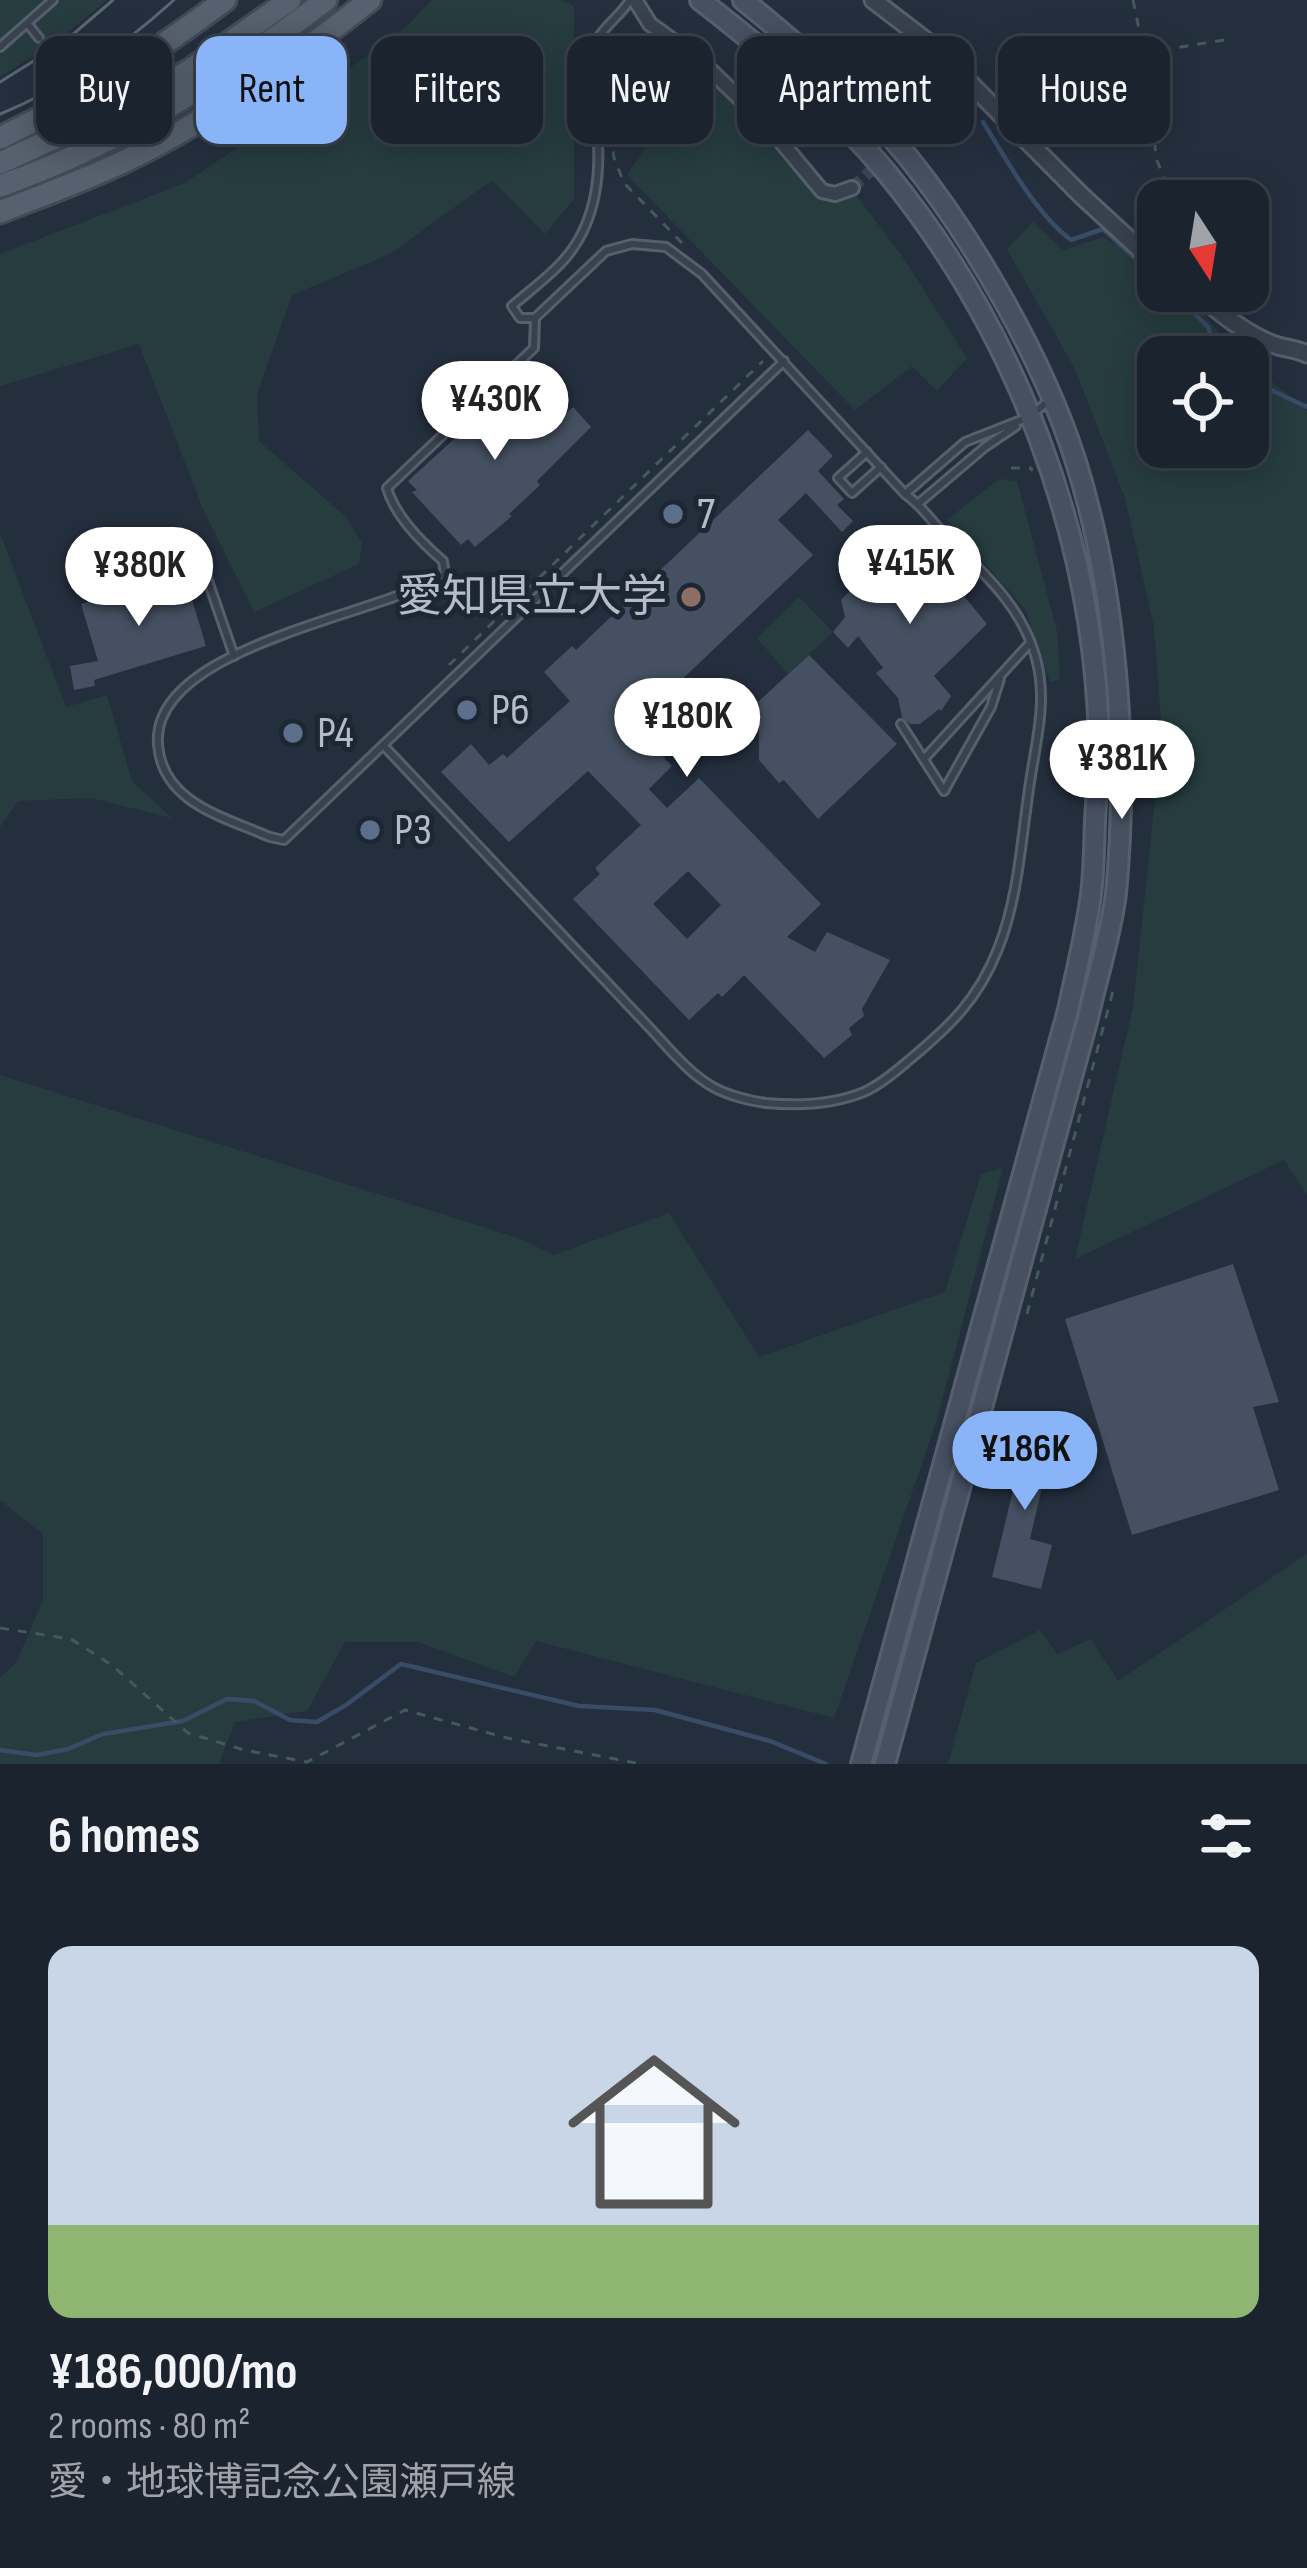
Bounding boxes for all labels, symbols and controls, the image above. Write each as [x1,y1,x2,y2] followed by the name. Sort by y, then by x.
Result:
[36,36,172,144] chip: Buy
[196,36,347,144] chip: Rent
[371,36,543,144] chip: Filters
[567,36,713,144] chip: New
[737,36,974,144] chip: Apartment
[998,36,1170,144] chip: House
[1137,180,1269,312] north arrow
[1137,180,1269,468] map controls
[1137,336,1269,468] button: locate
[411,361,579,463] pin: ¥430K
[449,376,541,423] text: ¥430K
[697,487,715,542] place label: 7
[660,501,686,527] marker: 7
[826,525,994,627] pin: ¥415K
[55,527,223,629] pin: ¥380K
[865,540,955,587] text: ¥415K
[92,542,186,589] text: ¥380K
[397,570,667,625] place label: 愛知県立大学
[678,584,704,610] marker: 愛知県立大学
[603,678,771,780] pin: ¥180K
[491,683,530,738] place label: P6
[641,693,733,740] text: ¥180K
[454,697,480,723] marker: P6
[317,706,354,761] place label: P4
[280,720,306,746] marker: P4
[1038,720,1206,822] pin: ¥381K
[1077,735,1167,782] text: ¥381K
[394,803,432,858] place label: P3
[357,817,383,843] marker: P3
[941,1411,1109,1513] pin: ¥186K
[979,1426,1071,1473] text: ¥186K
[1193,1803,1259,1869] icon: filters
[48,1806,200,1867] text: 6 homes
[546,2024,762,2240] icon: home
[48,2342,297,2403] text: ¥186,000/mo
[48,2403,250,2450] text: 2 rooms · 80 m²
[48,2460,516,2507] text: 愛・地球博記念公園瀬戸線

